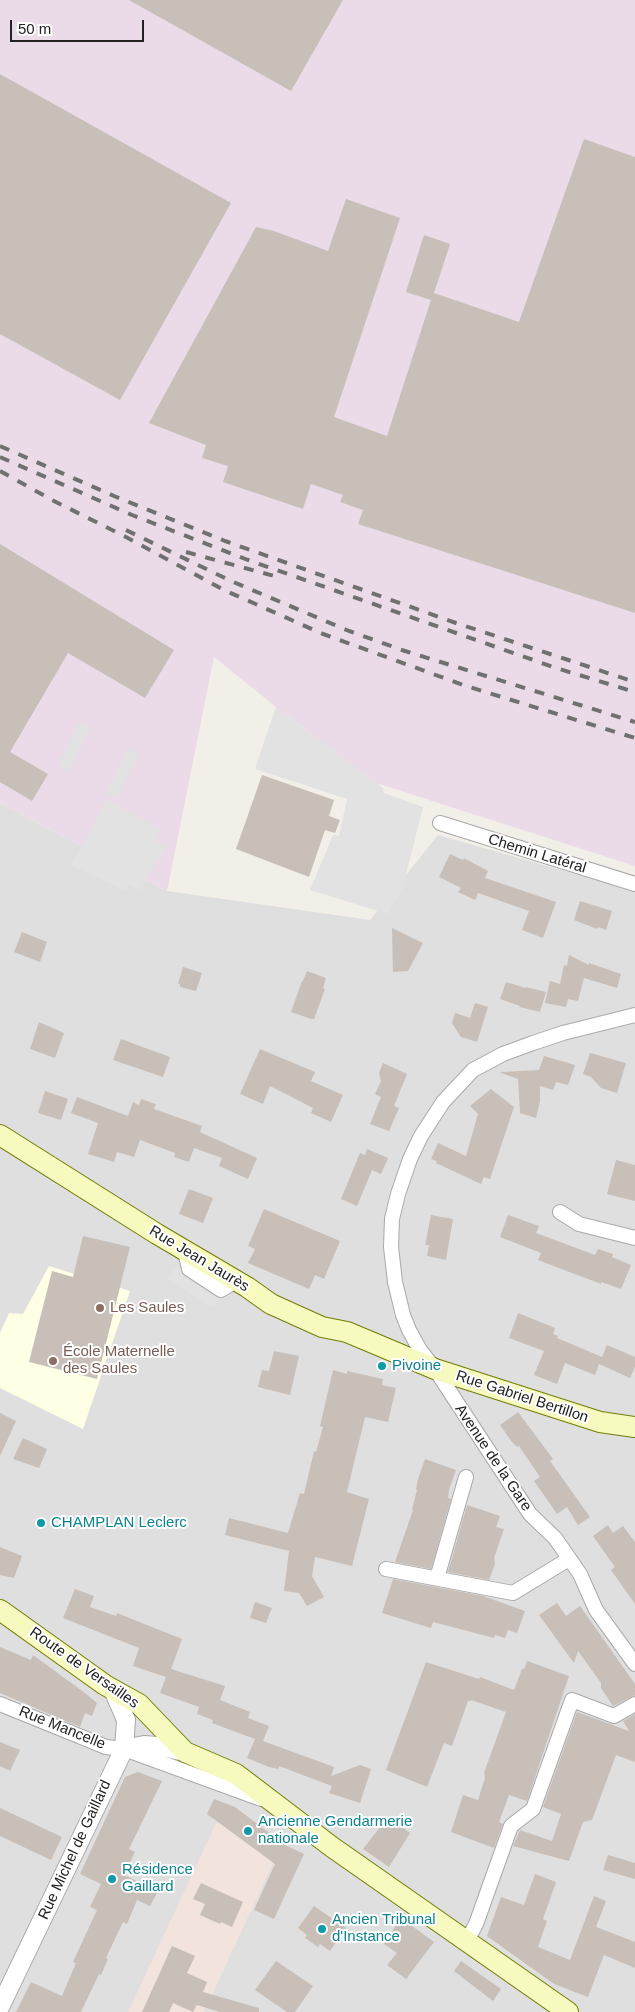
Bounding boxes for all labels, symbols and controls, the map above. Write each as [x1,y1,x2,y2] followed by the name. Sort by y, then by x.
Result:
[12,10,146,42] scale bar
[18,20,51,37] text: 50 m
[486,831,588,877] street label: Chemin Latéral
[146,1222,252,1296] street label: Rue Jean Jaurès
[110,1299,184,1317] place label: Les Saules
[94,1302,106,1314] marker: Les Saules
[63,1343,175,1378] place label: École Maternelle des Saules
[47,1355,59,1367] marker: École Maternelle des Saules
[392,1357,441,1375] place label: Pivoine
[376,1360,388,1372] marker: Pivoine
[453,1367,591,1427] street label: Rue Gabriel Bertillon
[451,1401,535,1515] street label: Avenue de la Gare
[51,1514,187,1532] place label: CHAMPLAN Leclerc
[35,1517,47,1529] marker: CHAMPLAN Leclerc
[26,1624,142,1712] street label: Route de Versailles
[16,1702,108,1754] street label: Rue Mancelle
[35,1777,115,1923] street label: Rue Michel de Gaillard
[258,1813,412,1848] place label: Ancienne Gendarmerie nationale
[242,1825,254,1837] marker: Ancienne Gendarmerie nationale
[122,1861,193,1896] place label: Résidence Gaillard
[106,1873,118,1885] marker: Résidence Gaillard
[332,1911,436,1946] place label: Ancien Tribunal d'Instance
[316,1923,328,1935] marker: Ancien Tribunal d'Instance

